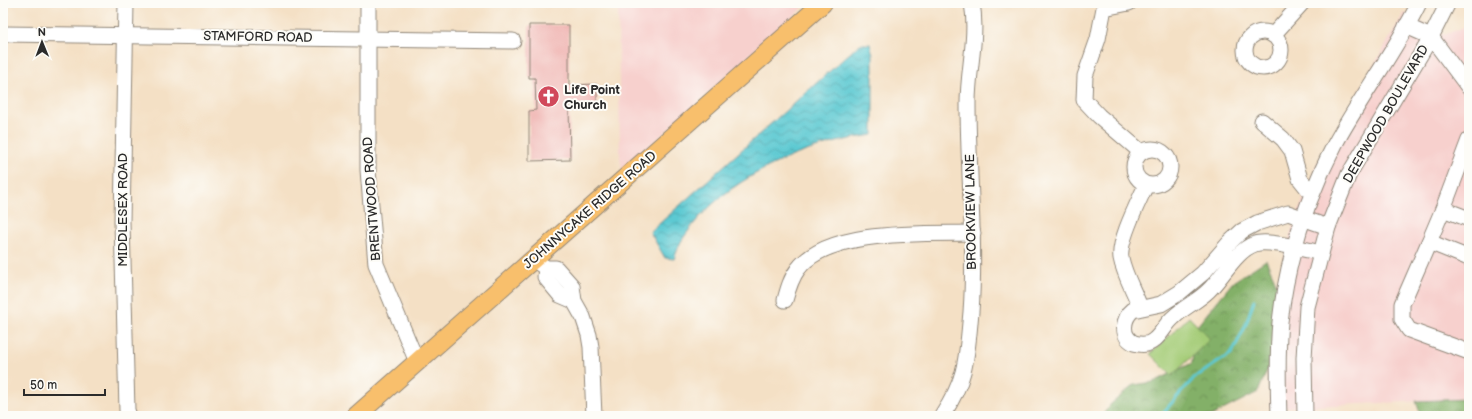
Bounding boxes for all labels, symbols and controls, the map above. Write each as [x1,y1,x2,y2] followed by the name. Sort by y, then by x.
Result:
[22,22,62,62] north arrow
[38,26,46,39] text: N
[203,28,313,46] street label: STAMFORD ROAD
[1340,42,1432,186] street label: DEEPWOOD BOULEVARD
[564,82,621,113] place label: Life Point Church
[536,84,562,110] church icon: Life Point Church
[360,136,384,262] street label: BRENTWOOD ROAD
[520,148,660,272] street label: JOHNNYCAKE RIDGE ROAD
[115,153,131,267] street label: MIDDLESEX ROAD
[962,153,980,270] street label: BROOKVIEW LANE
[24,371,105,397] scale bar
[30,378,57,393] text: 50 m

